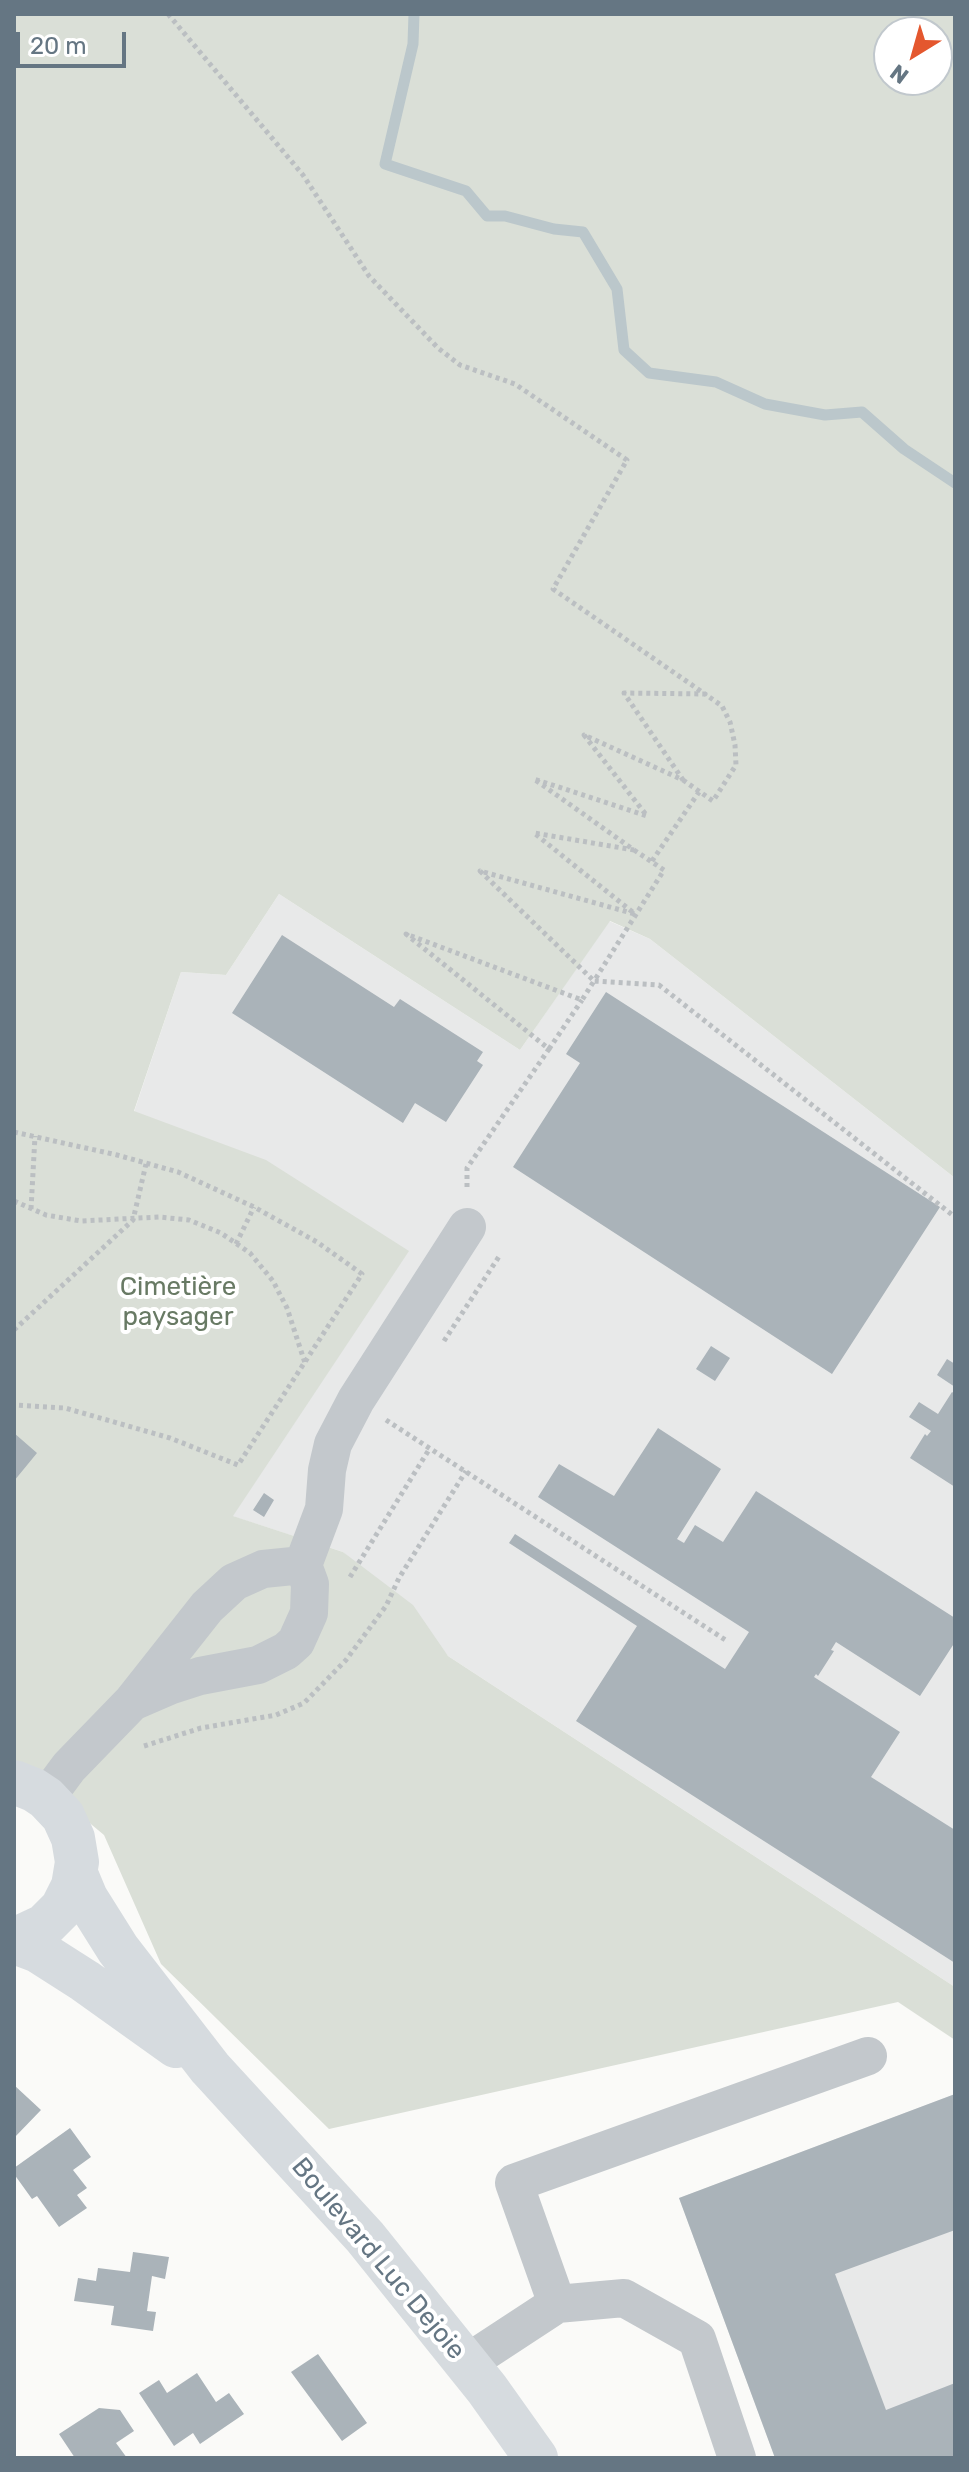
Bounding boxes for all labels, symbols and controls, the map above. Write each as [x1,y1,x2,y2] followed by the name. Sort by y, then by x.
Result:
[20,16,130,66] scale bar
[873,16,953,96] north arrow
[30,32,87,60] text: 20 m
[885,58,914,90] text: N
[120,1271,236,1332] park label: Cimetière paysager
[285,2152,471,2366] street label: Boulevard Luc Dejoie

